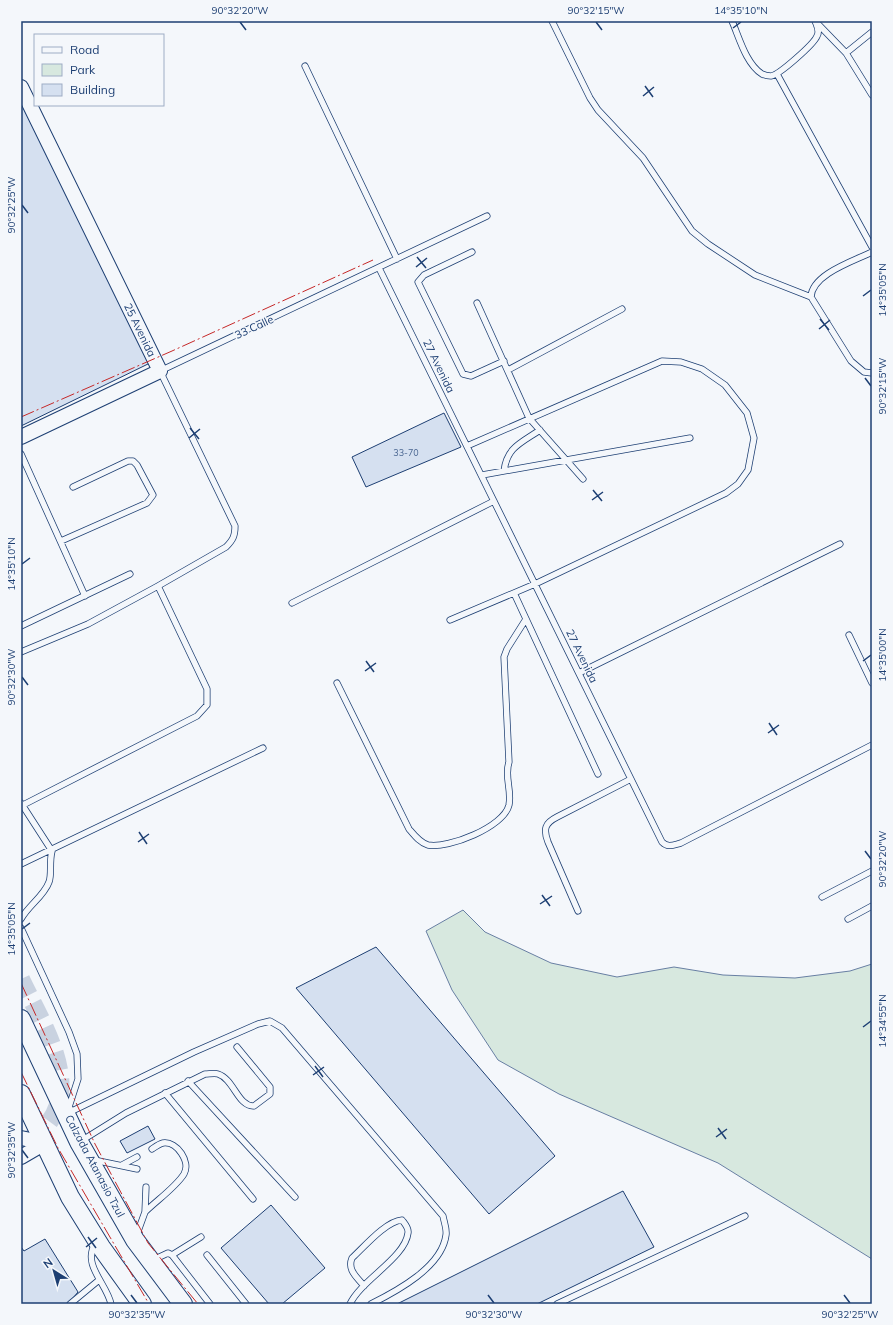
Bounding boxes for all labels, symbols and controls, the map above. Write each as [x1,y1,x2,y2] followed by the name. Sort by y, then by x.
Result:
[212,4,268,17] text: 90°32'20"W
[568,4,624,17] text: 90°32'15"W
[714,4,768,17] text: 14°35'10"N
[34,34,164,106] legend
[70,42,99,57] text: Road
[70,62,96,77] text: Park
[70,82,115,97] text: Building
[5,177,18,233] text: 90°32'25"W
[876,263,889,317] text: 14°35'05"N
[121,301,159,359] street label: 25 Avenida
[232,312,276,342] street label: 33 Calle
[420,337,458,395] street label: 27 Avenida
[876,358,889,414] text: 90°32'15"W
[393,447,419,458] house number: 33-70
[5,537,18,591] text: 14°35'10"N
[563,627,601,685] street label: 27 Avenida
[876,628,889,682] text: 14°35'00"N
[5,649,18,705] text: 90°32'30"W
[876,831,889,887] text: 90°32'20"W
[5,902,18,956] text: 14°35'05"N
[876,994,889,1048] text: 14°34'55"N
[62,1112,128,1220] street label: Calzada Atanasio Tzul
[5,1122,18,1178] text: 90°32'35"W
[34,1251,74,1291] north arrow
[40,1255,56,1271] text: N
[109,1308,165,1321] text: 90°32'35"W
[466,1308,522,1321] text: 90°32'30"W
[822,1308,878,1321] text: 90°32'25"W

